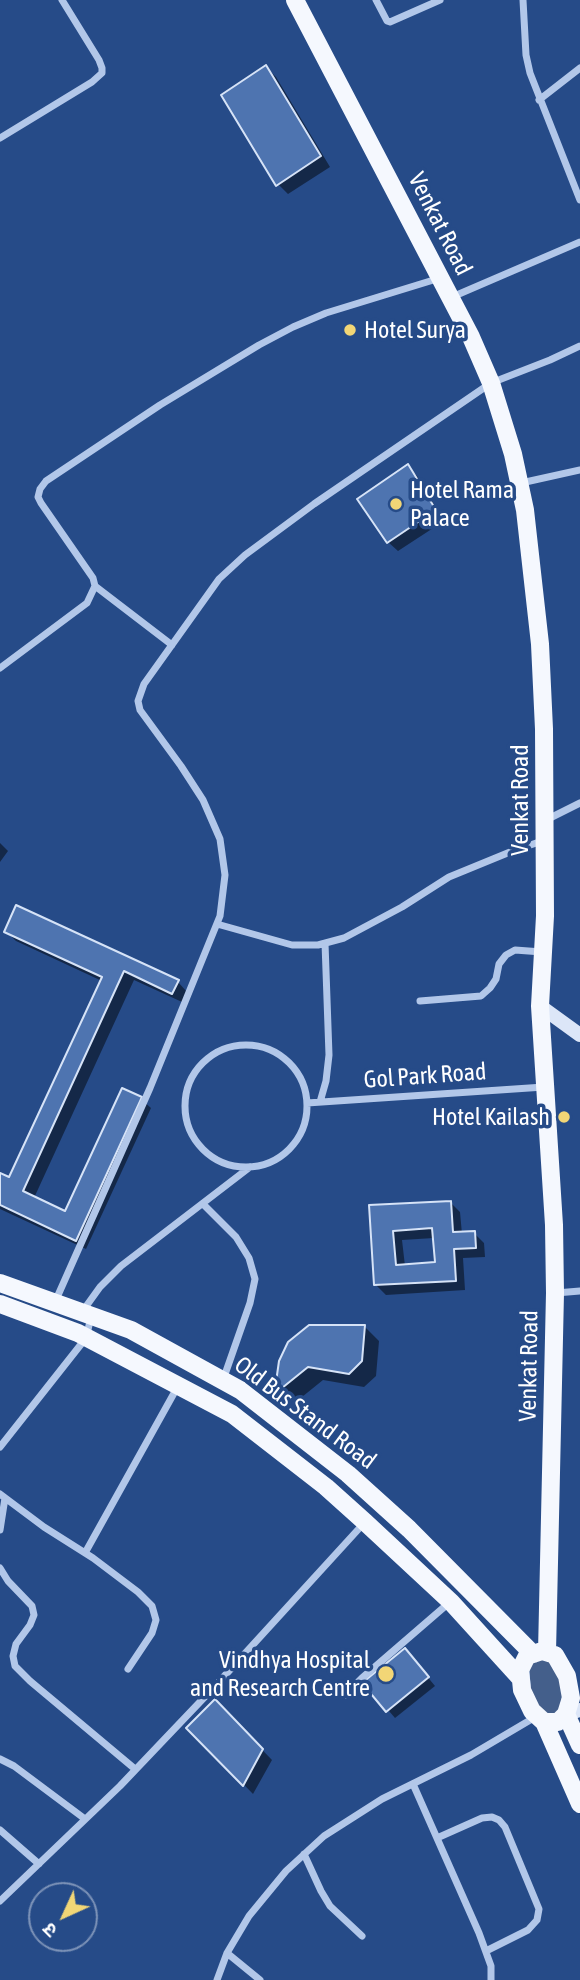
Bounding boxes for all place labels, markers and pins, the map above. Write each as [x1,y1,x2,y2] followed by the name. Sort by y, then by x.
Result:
[364,316,466,344] place label: Hotel Surya
[342,322,358,338] marker: Hotel Surya
[410,476,514,532] place label: Hotel Rama Palace
[388,496,404,512] marker: Hotel Rama Palace
[432,1103,550,1131] place label: Hotel Kailash
[556,1109,572,1125] marker: Hotel Kailash
[190,1646,370,1702] place label: Vindhya Hospital and Research Centre
[376,1664,396,1684] marker: Vindhya Hospital and Research Centre

